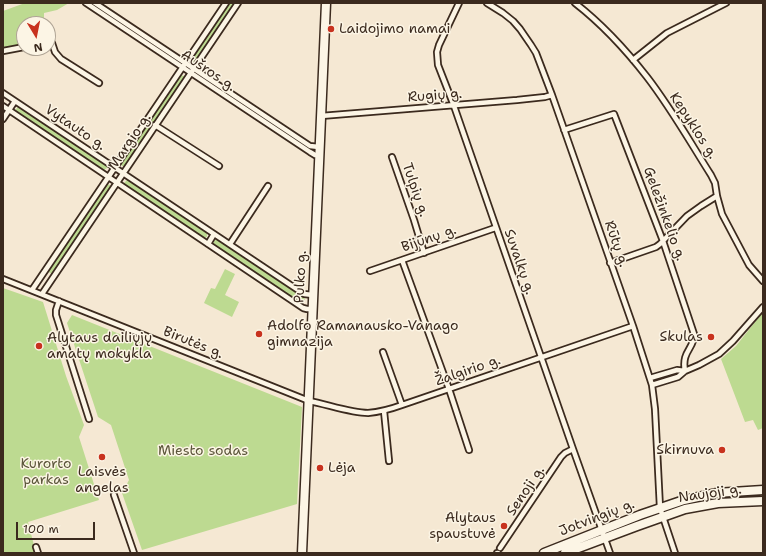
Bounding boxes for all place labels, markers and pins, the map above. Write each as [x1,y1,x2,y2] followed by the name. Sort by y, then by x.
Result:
[339,21,451,37] place label: Laidojimo namai
[326,24,336,34] marker: Laidojimo namai
[267,318,459,350] place label: Adolfo Ramanausko-Vanago gimnazija
[254,329,264,339] marker: Adolfo Ramanausko-Vanago gimnazija
[660,329,703,345] place label: Skulas
[47,330,152,362] place label: Alytaus dailiųjų amatų mokykla
[706,332,716,342] marker: Skulas
[34,341,44,351] marker: Alytaus dailiųjų amatų mokykla
[656,442,714,458] place label: Skirnuva
[717,445,727,455] marker: Skirnuva
[97,452,107,462] marker: Laisvės angelas
[328,460,355,476] place label: Lėja
[315,463,325,473] marker: Lėja
[75,464,129,496] place label: Laisvės angelas
[429,510,496,542] place label: Alytaus spaustuvė
[499,521,509,531] marker: Alytaus spaustuvė

